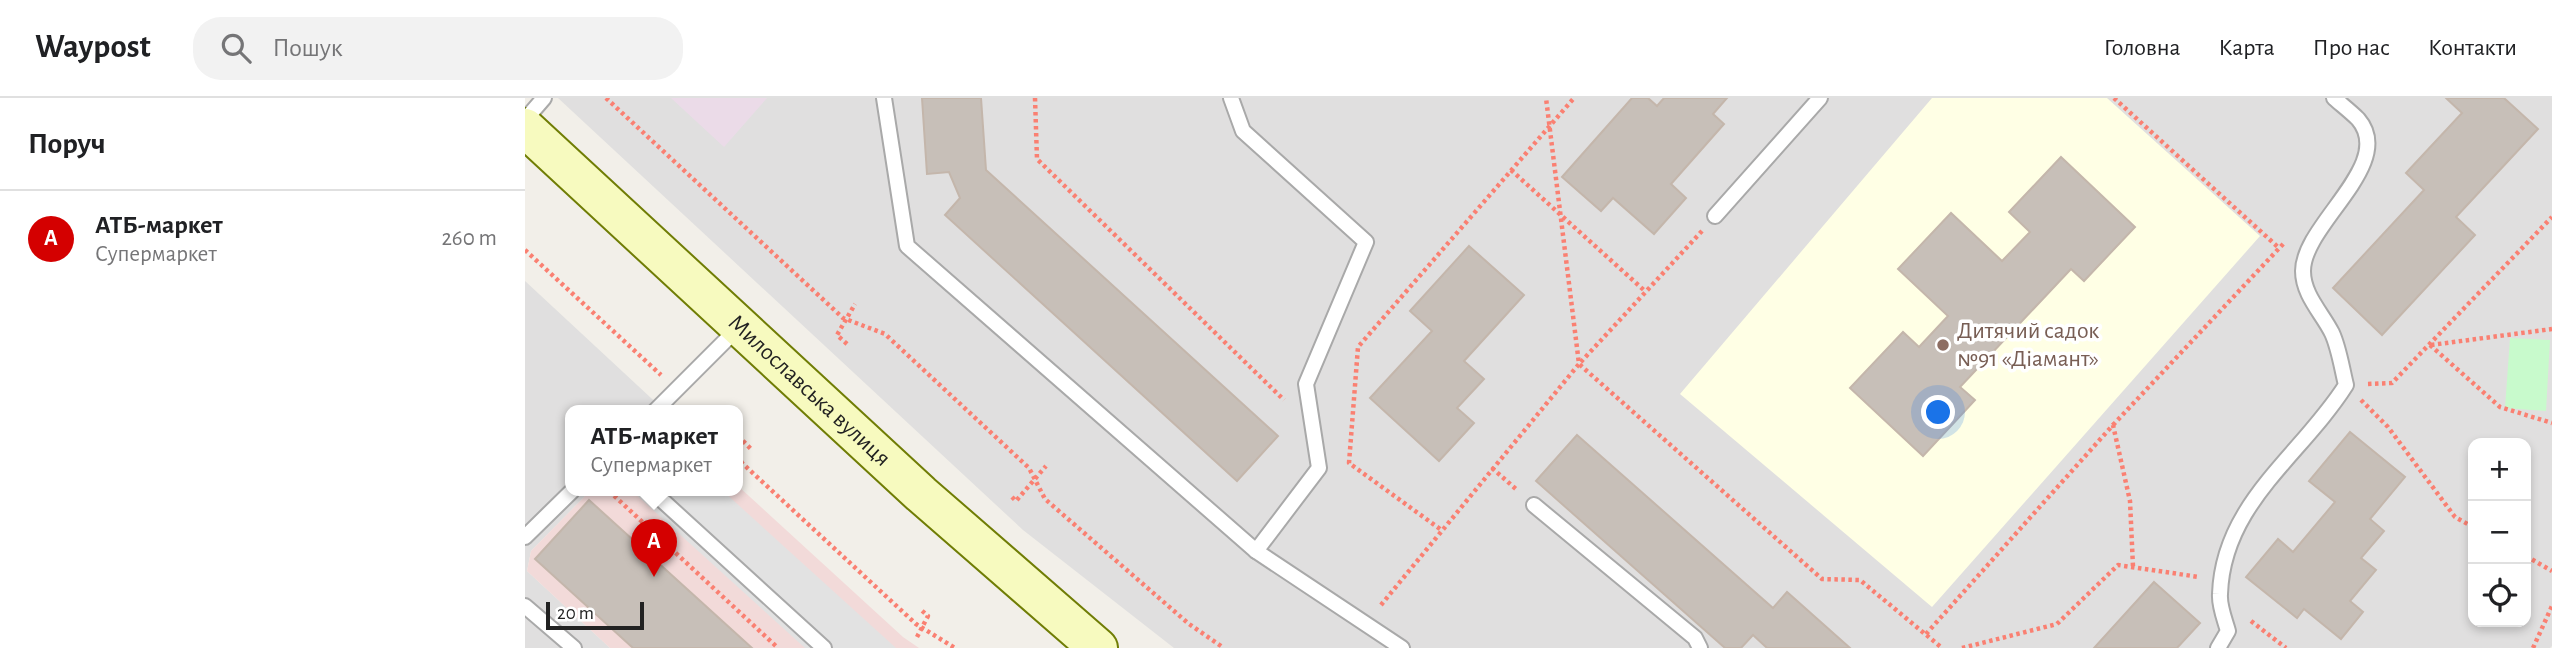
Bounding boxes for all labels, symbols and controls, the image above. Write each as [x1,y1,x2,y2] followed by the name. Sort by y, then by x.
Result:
[193,17,683,80] search box
[217,29,255,67] icon: search
[35,31,151,64] text: Waypost
[273,35,343,61] text: Пошук
[2104,36,2180,60] text: Головна
[2218,36,2275,60] text: Карта
[2313,36,2390,60] text: Про нас
[2428,36,2517,60] text: Контакти
[28,129,106,159] text: Поруч
[95,212,223,238] text: АТБ-маркет
[44,227,58,250] text: A
[441,227,497,250] text: 260 m
[95,243,217,266] text: Супермаркет
[724,310,895,471] street label: Милославська вулиця
[1957,319,2099,371] place label: Дитячий садок №91 «Діамант»
[1935,337,1951,353] marker: Дитячий садок №91 «Діамант»
[1921,395,1955,429] your location
[565,405,743,496] popup
[590,423,718,449] text: АТБ-маркет
[2468,438,2531,627] map controls
[2468,438,2531,501] button: +
[590,454,712,477] text: Супермаркет
[2468,501,2531,564] button: −
[631,519,677,577] pin: A
[2468,564,2531,627] button: locate
[546,599,644,631] scale bar
[557,604,594,623] text: 20 m

